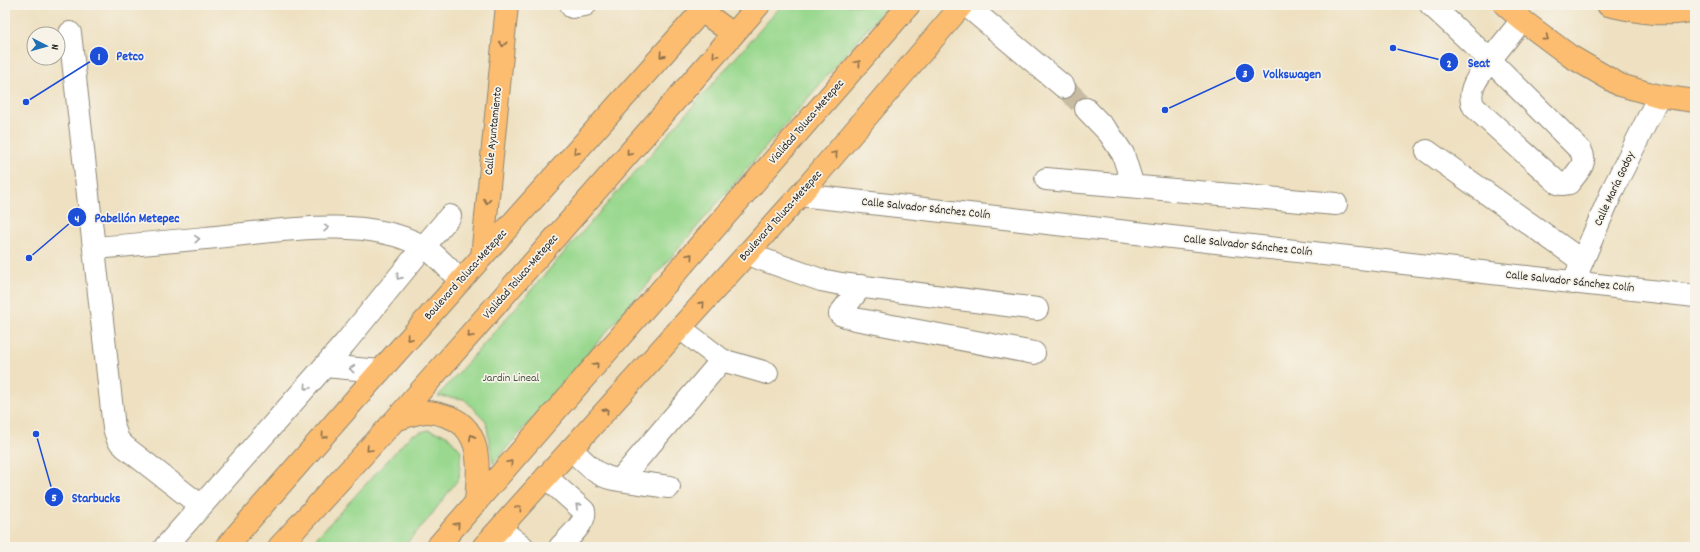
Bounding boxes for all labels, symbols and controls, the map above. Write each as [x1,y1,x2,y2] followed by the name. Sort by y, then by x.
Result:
[26,26,66,66] north arrow
[1542,34,1549,41] one-way arrow
[498,41,507,47] one-way arrow
[46,43,62,51] text: N
[89,43,152,68] callout: Petco
[116,48,144,67] text: Petco
[98,49,101,66] text: 1
[659,50,667,58] one-way arrow
[1439,50,1498,75] callout: Seat
[713,51,720,58] one-way arrow
[1468,55,1490,74] text: Seat
[1446,56,1452,73] text: 2
[854,60,861,68] one-way arrow
[1235,61,1329,86] callout: Volkswagen
[1242,66,1248,83] text: 3
[1263,66,1321,85] text: Volkswagen
[765,76,849,168] street label: Vialidad Toluca-Metepec
[481,86,507,176] street label: Calle Ayuntamiento
[573,147,580,155] one-way arrow
[627,148,634,156] one-way arrow
[1590,148,1640,229] street label: Calle María Godoy
[830,152,837,159] one-way arrow
[736,167,827,265] street label: Boulevard Toluca-Metepec
[861,194,992,224] street label: Calle Salvador Sánchez Colín
[483,198,492,204] one-way arrow
[67,205,188,230] callout: Pabellón Metepec
[94,210,180,229] text: Pabellón Metepec
[75,211,80,228] text: 4
[323,224,329,232] one-way arrow
[421,226,512,324] street label: Boulevard Toluca-Metepec
[479,231,563,323] street label: Vialidad Toluca-Metepec
[1183,231,1314,261] street label: Calle Salvador Sánchez Colín
[194,234,200,243] one-way arrow
[686,254,693,261] one-way arrow
[1505,267,1636,297] street label: Calle Salvador Sánchez Colín
[396,272,403,279] one-way arrow
[698,301,705,309] one-way arrow
[467,330,474,338] one-way arrow
[407,333,414,341] one-way arrow
[591,362,598,370] one-way arrow
[349,365,356,374] one-way arrow
[483,370,540,387] park label: Jardin Lineal
[304,383,311,390] one-way arrow
[601,408,608,416] one-way arrow
[321,431,328,438] one-way arrow
[469,434,476,441] one-way arrow
[366,444,374,452] one-way arrow
[506,460,513,468] one-way arrow
[44,485,128,510] callout: Starbucks
[51,490,57,507] text: 5
[72,490,121,509] text: Starbucks
[575,503,583,510] one-way arrow
[514,505,521,512] one-way arrow
[452,522,459,530] one-way arrow

